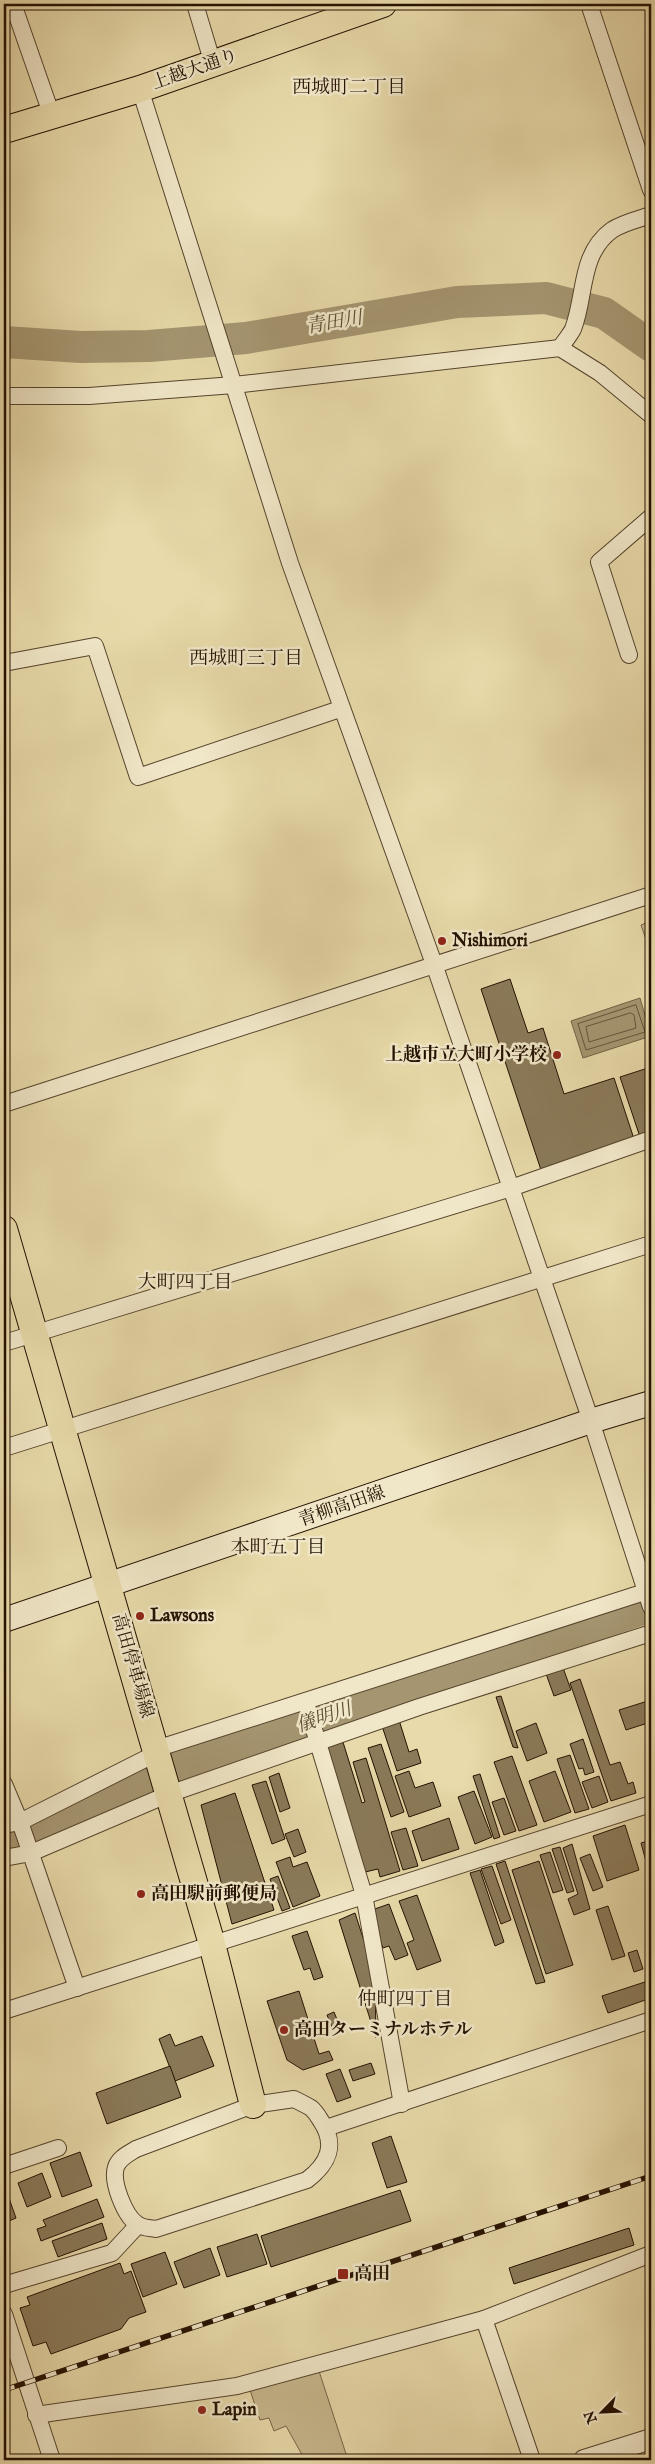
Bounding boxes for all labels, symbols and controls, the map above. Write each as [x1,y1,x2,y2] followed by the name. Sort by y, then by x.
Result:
[149,44,241,96] street label: 上越大通り
[292,76,406,100] district label: 西城町二丁目
[304,306,366,340] water label: 青田川
[189,647,303,671] district label: 西城町三丁目
[451,930,528,953] place label: Nishimori
[436,935,448,947] marker: Nishimori
[385,1044,547,1067] place label: 上越市立大町小学校
[551,1049,563,1061] marker: 上越市立大町小学校
[137,1271,233,1295] district label: 大町四丁目
[296,1481,388,1533] street label: 青柳高田線
[230,1536,326,1560] district label: 本町五丁目
[150,1605,215,1628] place label: Lawsons
[134,1610,146,1622] marker: Lawsons
[106,1611,158,1721] street label: 高田停車場線
[293,1697,357,1739] water label: 儀明川
[151,1883,277,1906] place label: 高田駅前郵便局
[135,1888,147,1900] marker: 高田駅前郵便局
[357,1988,453,2012] district label: 仲町四丁目
[294,2019,472,2042] place label: 高田ターミナルホテル
[278,2024,290,2036] marker: 高田ターミナルホテル
[354,2263,390,2286] place label: 高田
[336,2267,350,2281] marker: 高田
[578,2386,628,2436] north arrow
[212,2399,257,2422] place label: Lapin
[196,2404,208,2416] marker: Lapin
[580,2408,602,2427] text: N

